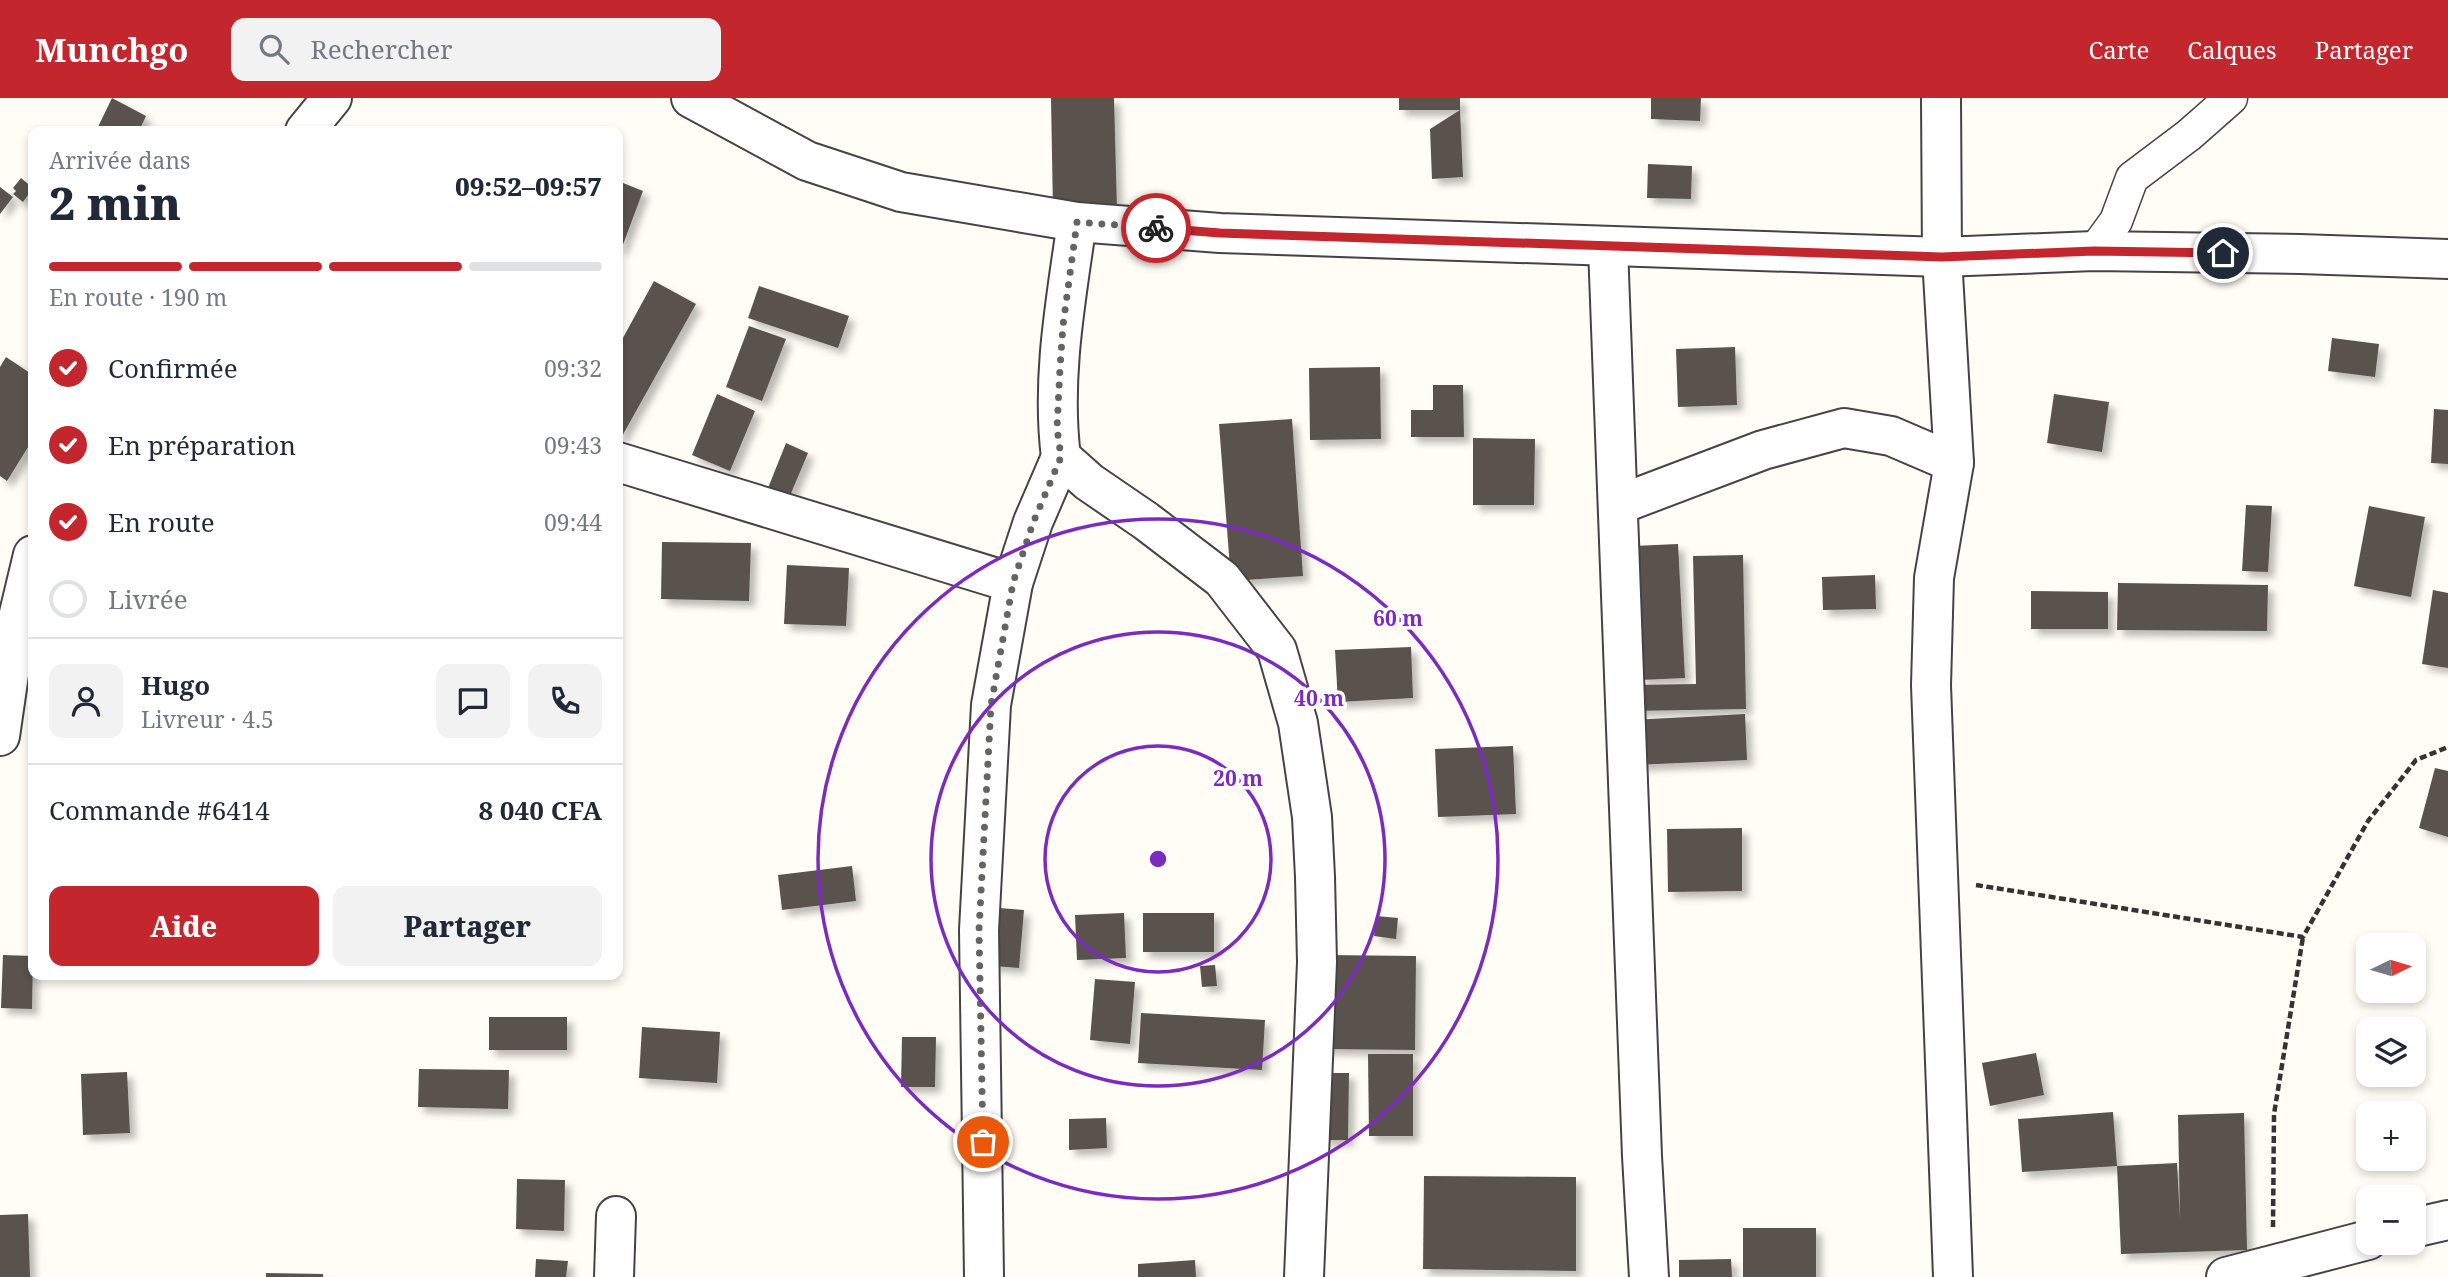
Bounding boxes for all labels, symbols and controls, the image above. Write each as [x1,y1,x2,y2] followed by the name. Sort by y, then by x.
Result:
[231,18,721,81] search box
[35,27,189,72] text: Munchgo
[255,30,293,68] icon: search
[311,31,452,67] text: Rechercher
[2089,33,2149,66] text: Carte
[2187,33,2277,66] text: Calques
[2315,33,2413,66] text: Partager
[49,144,190,176] text: Arrivée dans
[455,168,602,204] text: 09:52–09:57
[49,171,181,233] text: 2 min
[1121,193,1191,263] courier
[1137,209,1175,247] icon: bike
[2193,223,2253,283] pin
[2204,234,2242,272] icon: home
[49,281,227,313] text: En route · 190 m
[49,349,87,387] icon: check
[108,350,238,386] text: Confirmée
[544,352,602,384] text: 09:32
[49,426,87,464] icon: check
[108,427,296,463] text: En préparation
[544,429,602,461] text: 09:43
[49,503,87,541] icon: check
[108,504,215,540] text: En route
[544,506,602,538] text: 09:44
[108,581,188,617] text: Livrée
[1373,604,1423,632] text: 60 m
[49,664,123,738] button: person
[436,664,510,738] button: chat
[528,664,602,738] button: phone
[141,667,210,703] text: Hugo
[1294,684,1344,712] text: 40 m
[141,703,274,735] text: Livreur · 4.5
[1213,764,1263,792] text: 20 m
[49,792,270,828] text: Commande #6414
[478,792,602,828] text: 8 040 CFA
[1146,847,1170,871] centre of rings
[49,886,319,966] button: Aide
[333,886,602,966] button: Partager
[2356,933,2426,1003] north arrow
[2356,933,2426,1255] map controls
[2356,1017,2426,1087] button: layers
[2356,1101,2426,1171] button: +
[953,1112,1013,1172] pin
[964,1123,1002,1161] icon: bag
[2356,1185,2426,1255] button: −

